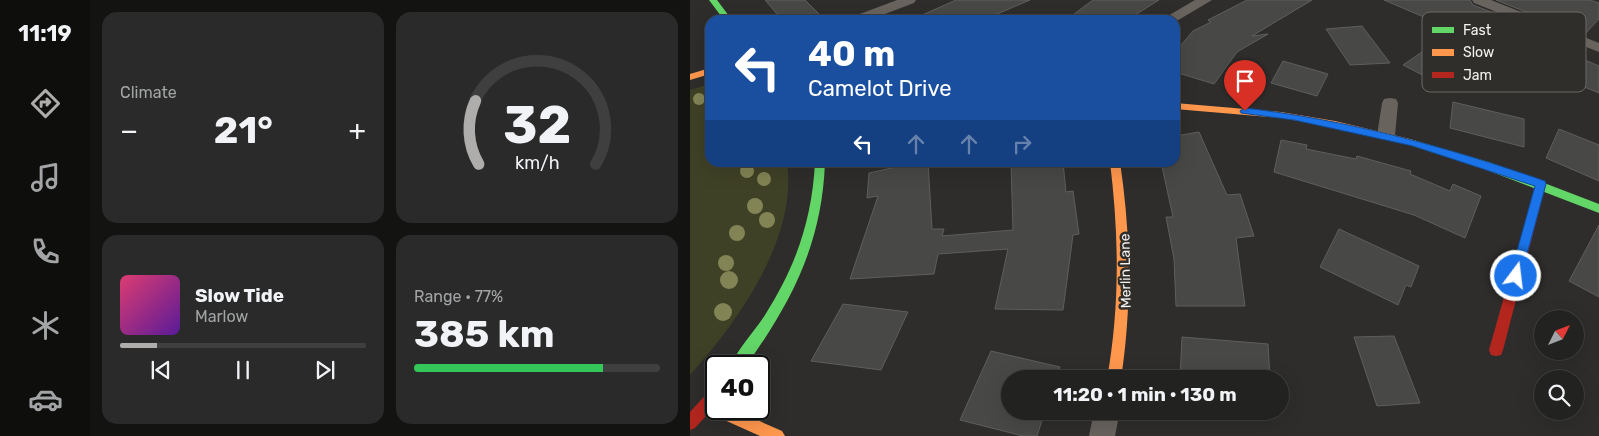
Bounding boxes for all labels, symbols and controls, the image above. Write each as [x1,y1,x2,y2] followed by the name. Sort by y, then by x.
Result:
[1422,12,1586,92] legend
[18,20,72,47] text: 11:19
[1463,22,1492,39] text: Fast
[808,33,895,75] text: 40 m
[725,35,790,100] icon: left
[1463,44,1494,61] text: Slow
[1224,60,1266,111] pin
[1231,67,1259,95] icon: arrive
[1463,67,1492,84] text: Jam
[808,75,951,102] text: Camelot Drive
[120,83,177,102] text: Climate
[28,86,63,121] icon: directions
[503,94,571,156] text: 32
[214,107,273,153] text: 21°
[120,114,138,147] text: −
[349,114,366,147] text: +
[849,130,877,158] icon: left
[902,130,930,158] icon: ahead
[955,130,983,158] icon: ahead
[1008,130,1036,158] icon: right
[515,152,559,173] text: km/h
[28,160,63,195] icon: music
[1116,233,1135,309] street label: Merlin Lane
[28,234,63,269] icon: phone
[1489,249,1541,301] position arrow
[195,284,284,307] text: Slow Tide
[414,287,503,306] text: Range · 77%
[195,307,248,326] text: Marlow
[28,308,63,343] icon: climate
[1534,310,1584,360] north arrow
[1534,310,1584,420] map controls
[414,311,554,357] text: 385 km
[705,355,770,420] speed limit sign: 40
[147,356,175,384] icon: previous
[229,356,257,384] icon: pause
[311,356,339,384] icon: next
[1534,370,1584,420] button: search
[28,382,63,417] icon: car
[1053,383,1237,406] text: 11:20 · 1 min · 130 m

